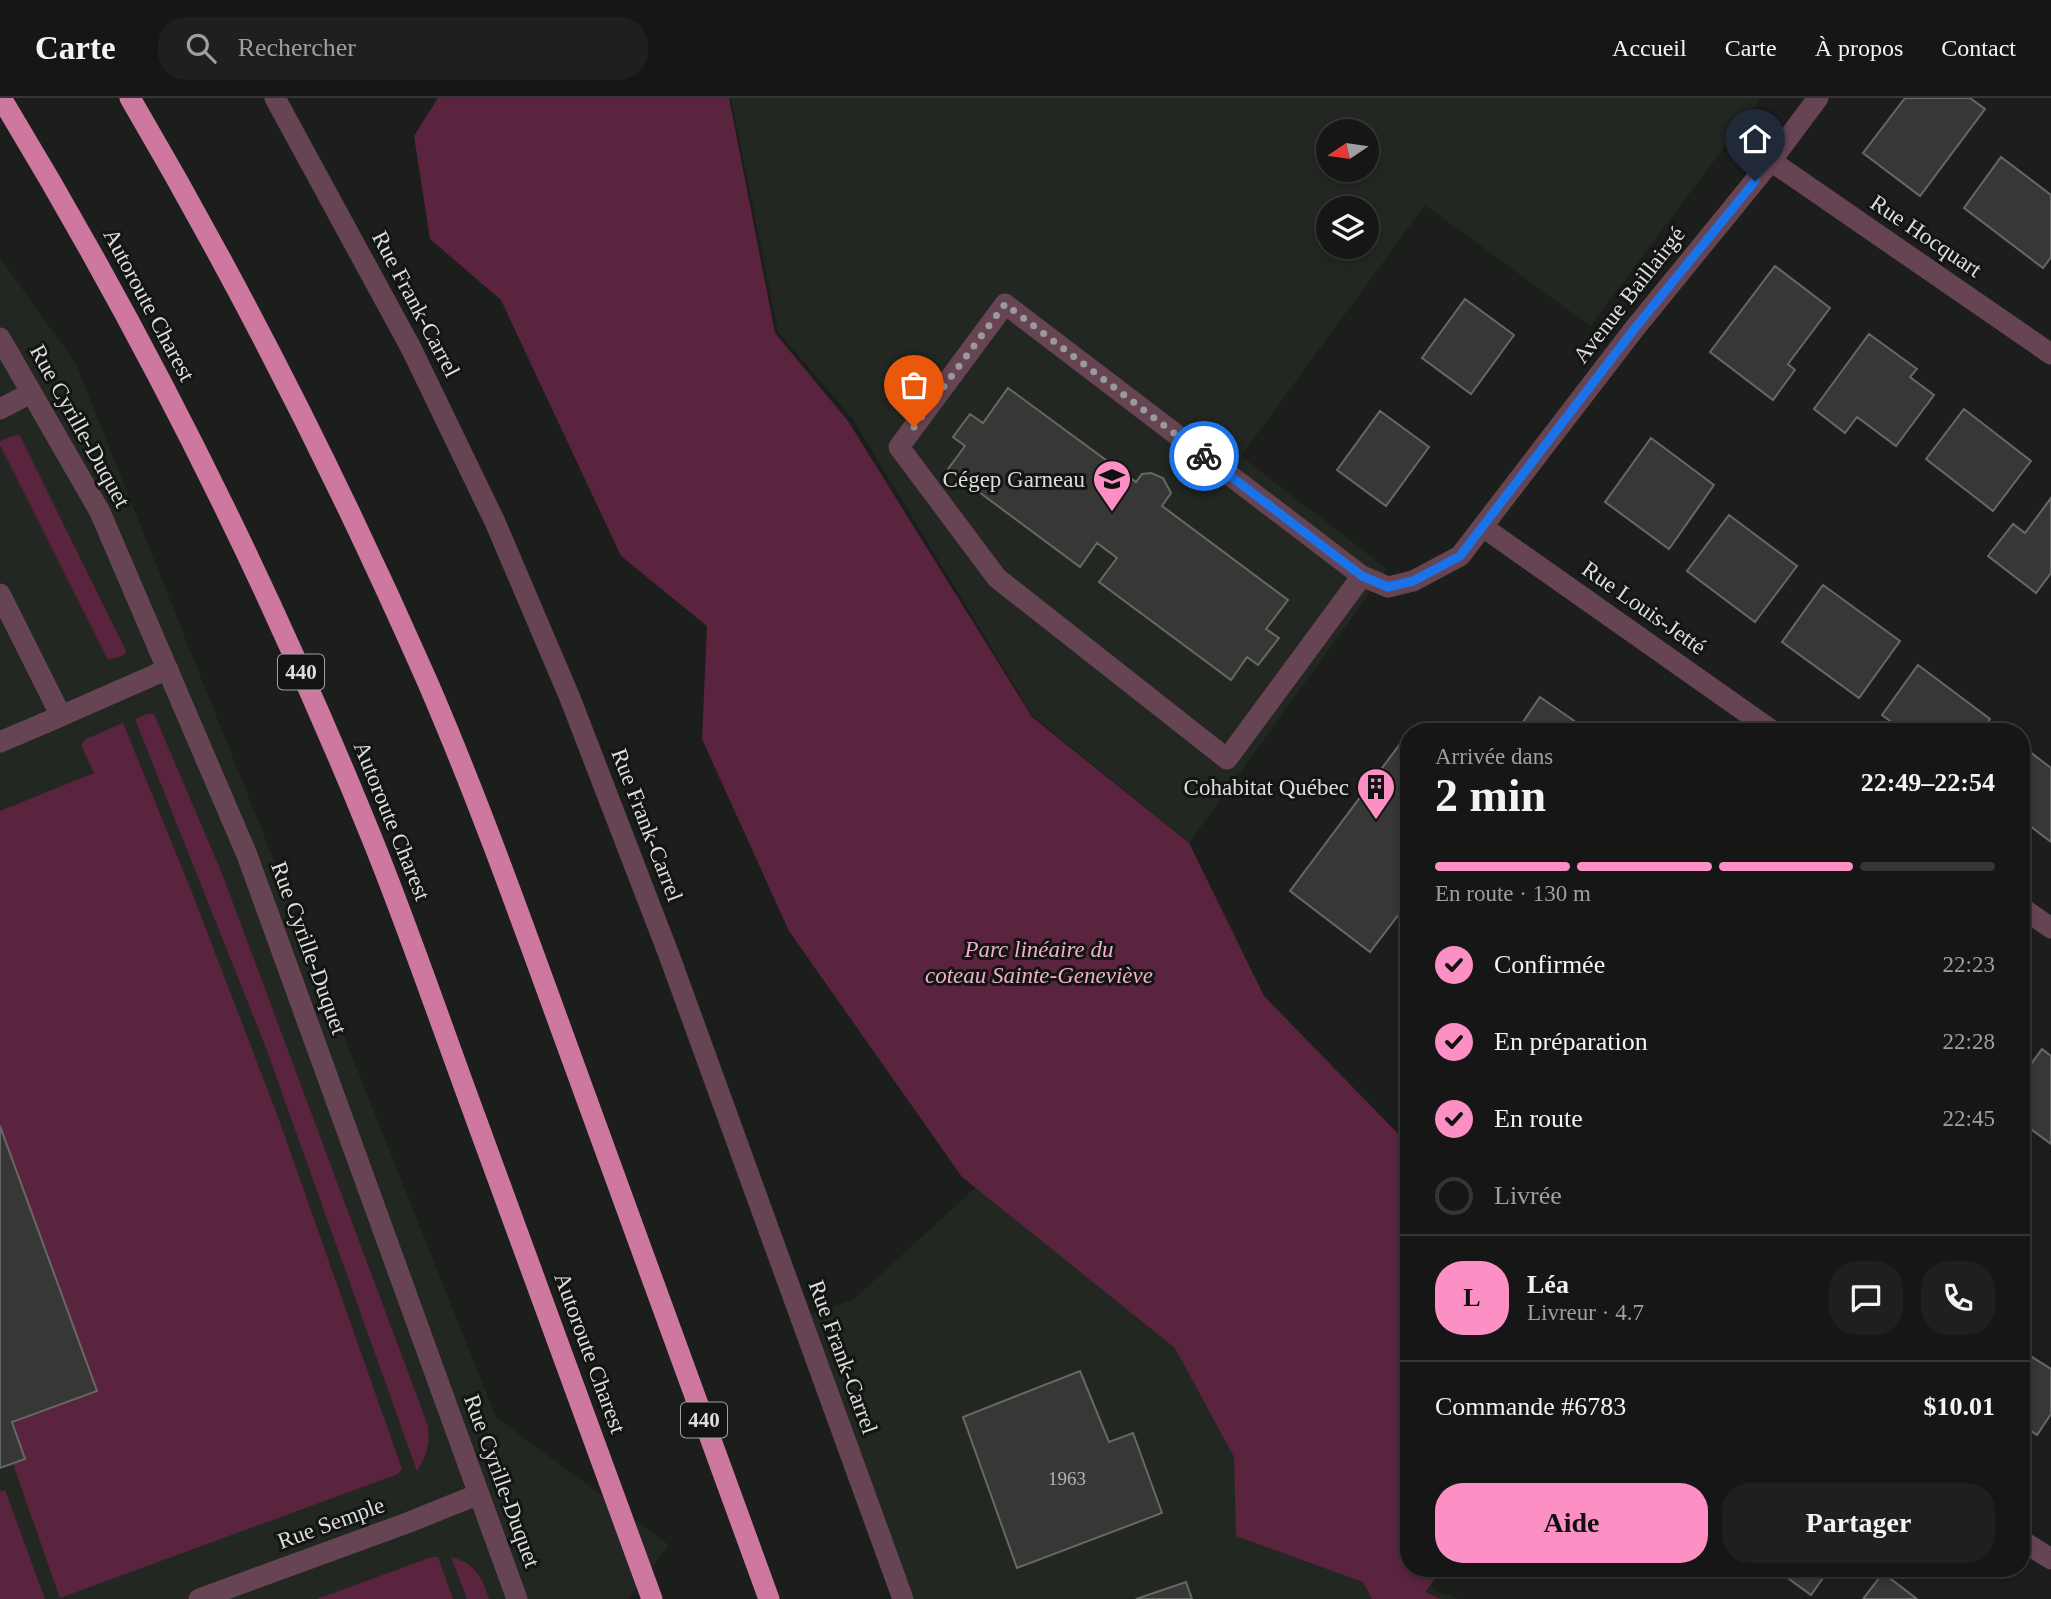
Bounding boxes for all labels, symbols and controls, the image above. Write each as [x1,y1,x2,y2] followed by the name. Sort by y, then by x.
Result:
[158,17,648,80] search box
[182,29,220,67] icon: search
[35,30,116,66] text: Carte
[238,33,356,62] text: Rechercher
[1612,35,1687,61] text: Accueil
[1725,35,1777,61] text: Carte
[1815,35,1903,61] text: À propos
[1941,35,2016,61] text: Contact
[1725,109,1785,181] pin
[1316,119,1379,182] north arrow
[1316,119,1379,259] map controls
[1736,120,1774,158] icon: home
[1866,190,1987,283] street label: Rue Hocquart
[1316,196,1379,259] button: layers
[1568,222,1690,368] street label: Avenue Baillairgé
[98,224,200,386] street label: Autoroute Charest
[367,227,465,381] street label: Rue Frank-Carrel
[25,340,135,512] street label: Rue Cyrille-Duquet
[884,355,944,427] pin
[895,366,933,404] icon: bag
[1169,421,1239,491] courier
[1185,437,1223,475] icon: bike
[1091,458,1133,513] school or university icon: Cégep Garneau
[943,467,1085,492] place label: Cégep Garneau
[1577,556,1711,660] street label: Rue Louis-Jetté
[278,654,324,690] road number: 440
[349,738,436,905] street label: Autoroute Charest
[1435,744,1553,769] text: Arrivée dans
[606,745,688,905] street label: Rue Frank-Carrel
[1355,766,1397,821] building icon: Cohabitat Québec
[1861,768,1995,797] text: 22:49–22:54
[1435,770,1546,821] text: 2 min
[1184,775,1349,800] place label: Cohabitat Québec
[266,858,352,1038] street label: Rue Cyrille-Duquet
[1435,881,1591,906] text: En route · 130 m
[925,937,1153,988] park label: Parc linéaire du coteau Sainte-Geneviève
[1435,946,1473,984] icon: check
[1494,950,1605,979] text: Confirmée
[1943,952,1995,977] text: 22:23
[1435,1023,1473,1061] icon: check
[1494,1027,1648,1056] text: En préparation
[1943,1029,1995,1054] text: 22:28
[1435,1100,1473,1138] icon: check
[1494,1104,1583,1133] text: En route
[1943,1106,1995,1131] text: 22:45
[1494,1181,1562,1210] text: Livrée
[1829,1261,1903,1335] button: chat
[1921,1261,1995,1335] button: phone
[549,1269,631,1437] street label: Autoroute Charest
[1527,1270,1569,1299] text: Léa
[804,1277,882,1437] street label: Rue Frank-Carrel
[1463,1283,1481,1312] text: L
[1527,1300,1644,1325] text: Livreur · 4.7
[459,1391,545,1571] street label: Rue Cyrille-Duquet
[1435,1392,1626,1421] text: Commande #6783
[1924,1392,1995,1421] text: $10.01
[681,1402,727,1438] road number: 440
[1048,1468,1086,1489] house number: 1963
[1435,1483,1708,1563] button: Aide
[1722,1483,1995,1563] button: Partager
[274,1492,388,1554] street label: Rue Semple

